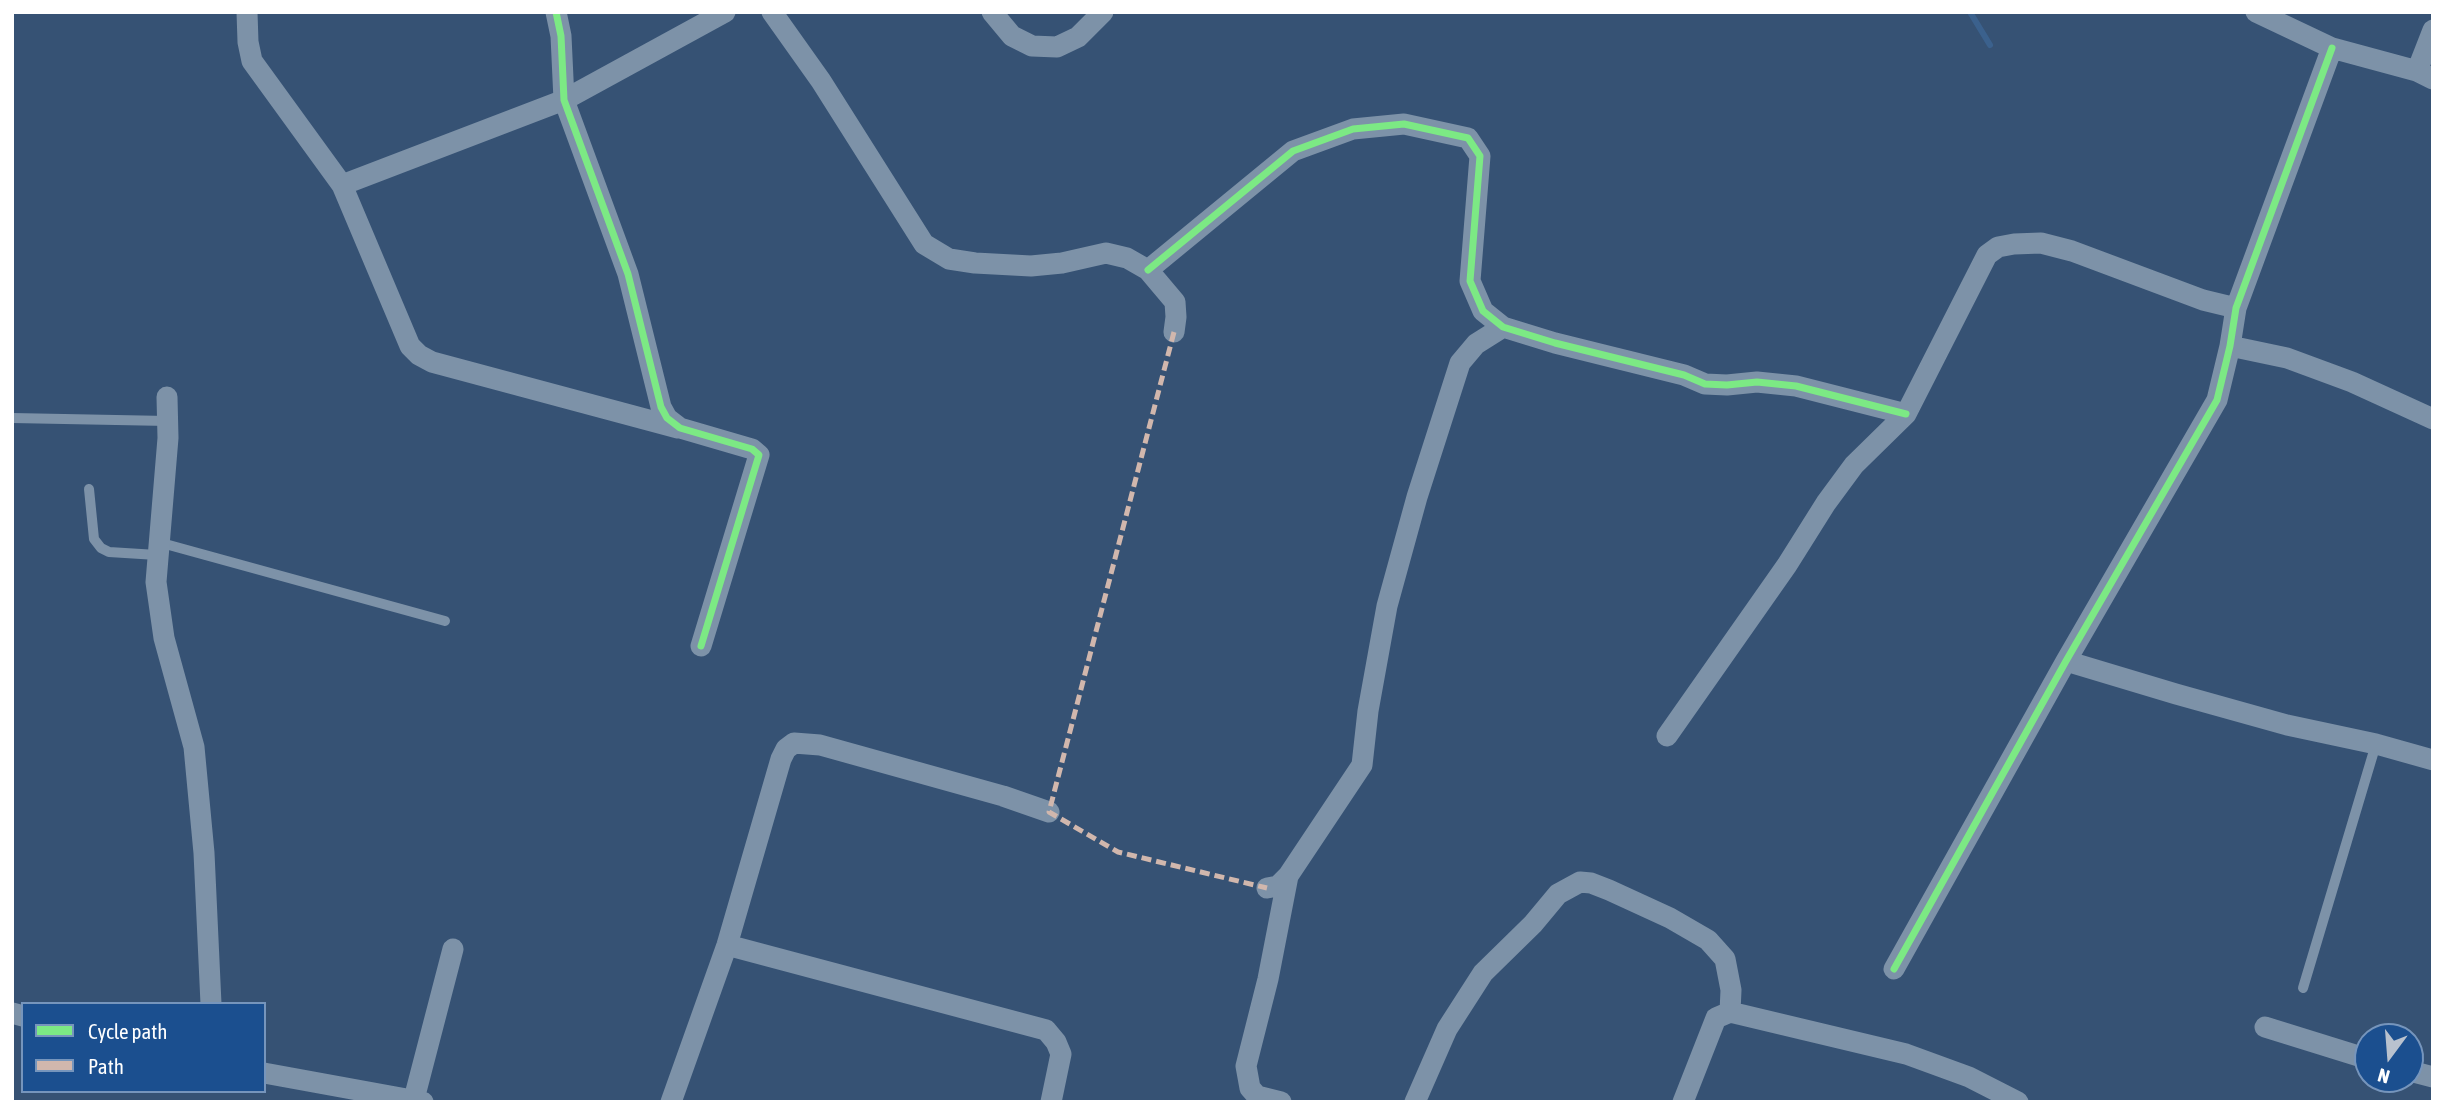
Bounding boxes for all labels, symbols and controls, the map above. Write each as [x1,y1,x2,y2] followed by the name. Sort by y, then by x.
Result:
[21,1002,266,1093] legend
[88,1019,167,1043] text: Cycle path
[2354,1023,2424,1093] north arrow
[88,1054,124,1078] text: Path
[2375,1064,2392,1088] text: N

